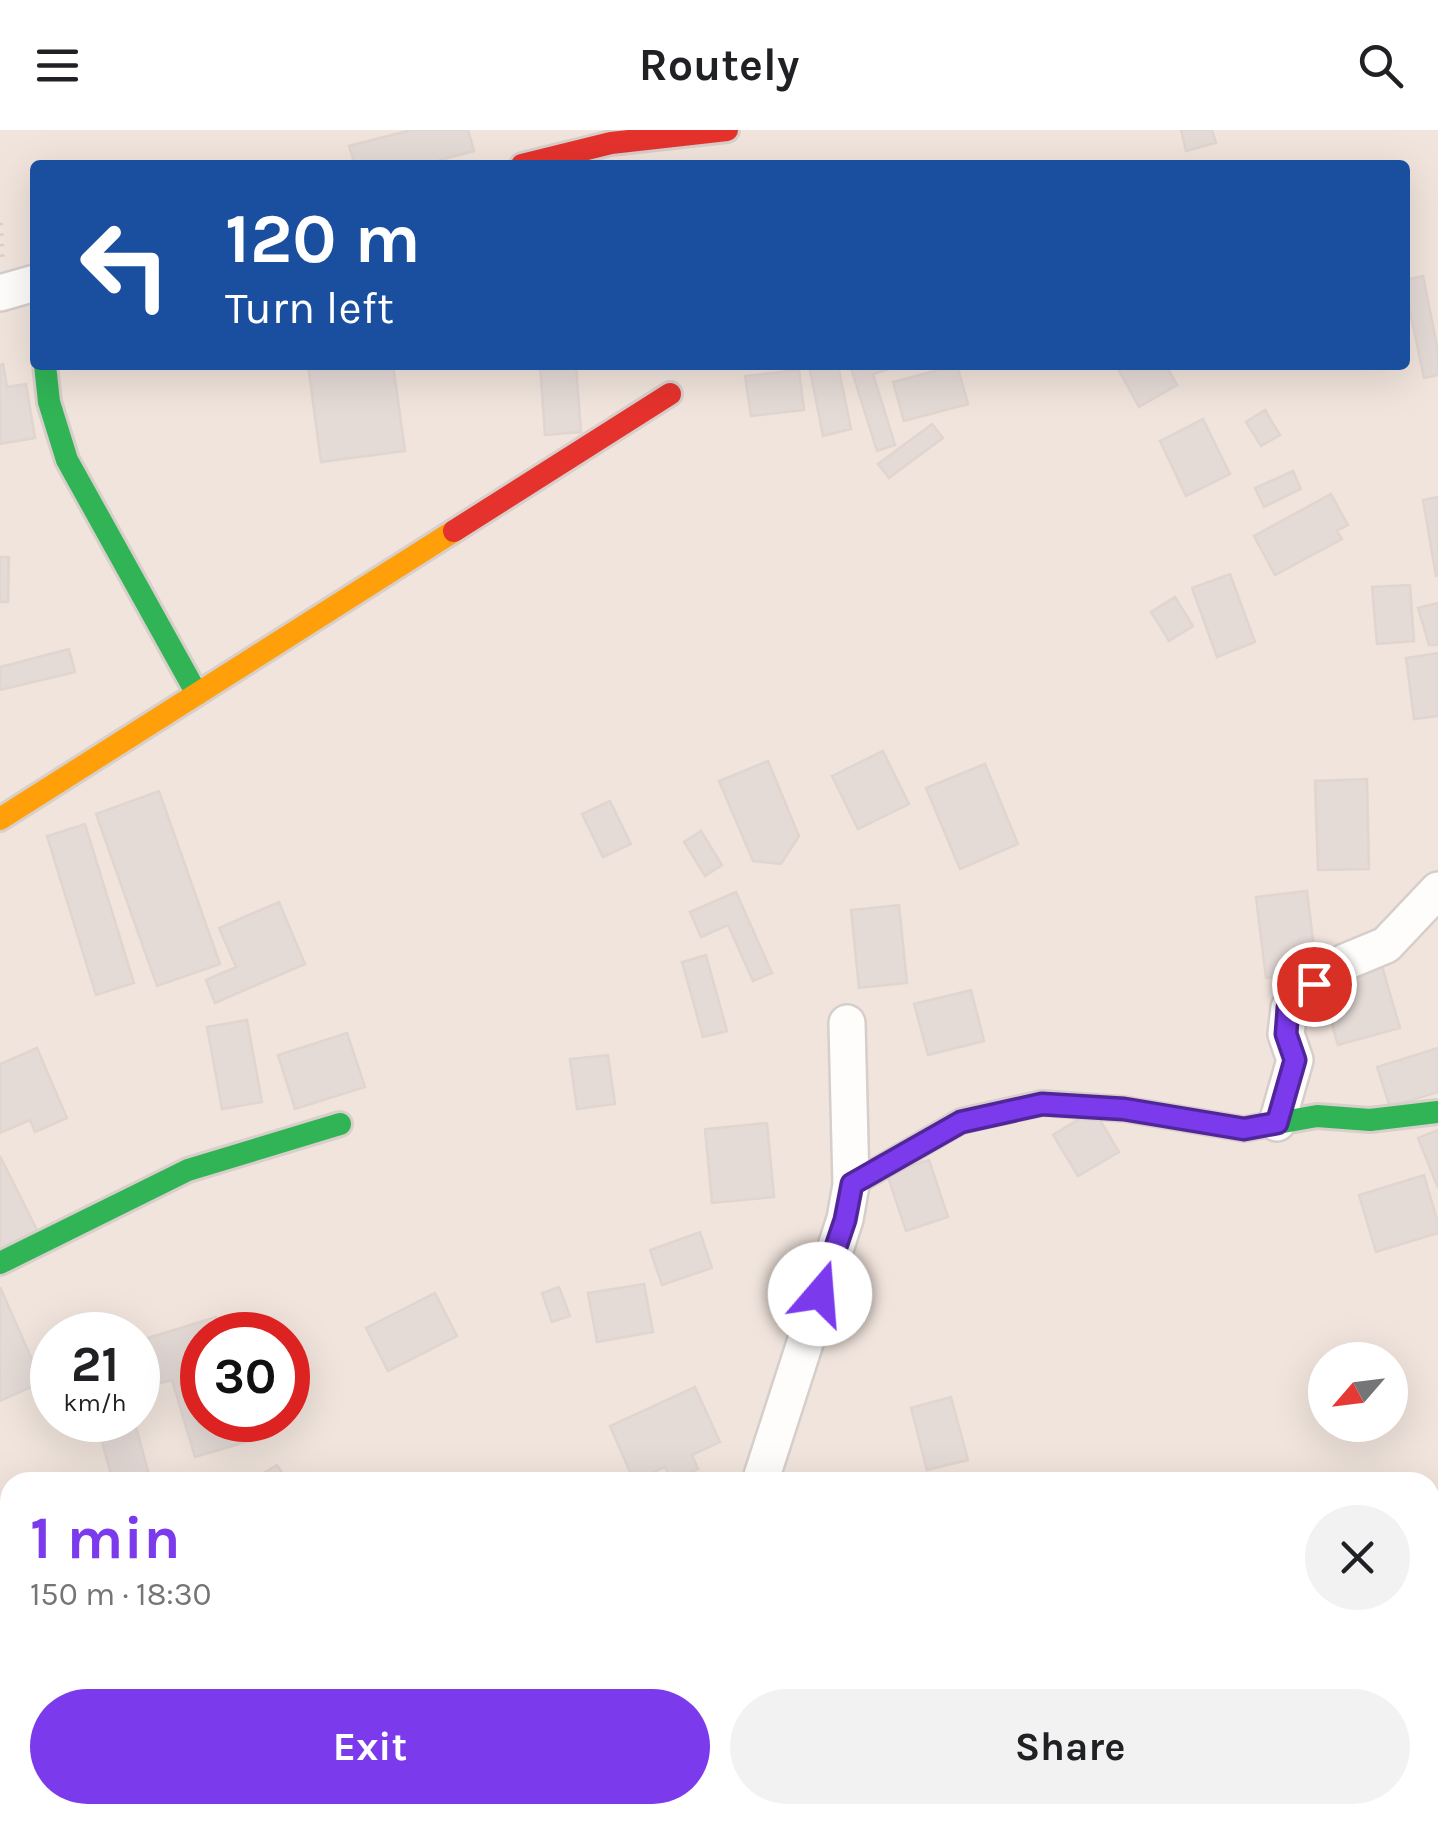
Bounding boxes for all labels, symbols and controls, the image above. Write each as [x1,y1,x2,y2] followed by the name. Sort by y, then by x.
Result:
[30,38,85,93] icon: menu
[1353,38,1408,93] icon: search
[639,39,799,91] text: Routely
[225,198,421,280] text: 120 m
[60,200,190,330] icon: left
[225,282,394,334] text: Turn left
[1272,942,1357,1027] pin
[1287,957,1342,1012] icon: arrive
[768,1242,872,1346] position arrow
[180,1312,310,1442] speed limit sign: 30
[71,1335,119,1394] text: 21
[1308,1342,1408,1442] north arrow
[1308,1342,1408,1442] map controls
[63,1388,127,1417] text: km/h
[30,1503,181,1573] text: 1 min
[1305,1505,1410,1610] button: close
[30,1576,212,1613] text: 150 m · 18:30
[30,1689,710,1804] button: Exit
[730,1689,1410,1804] button: Share

